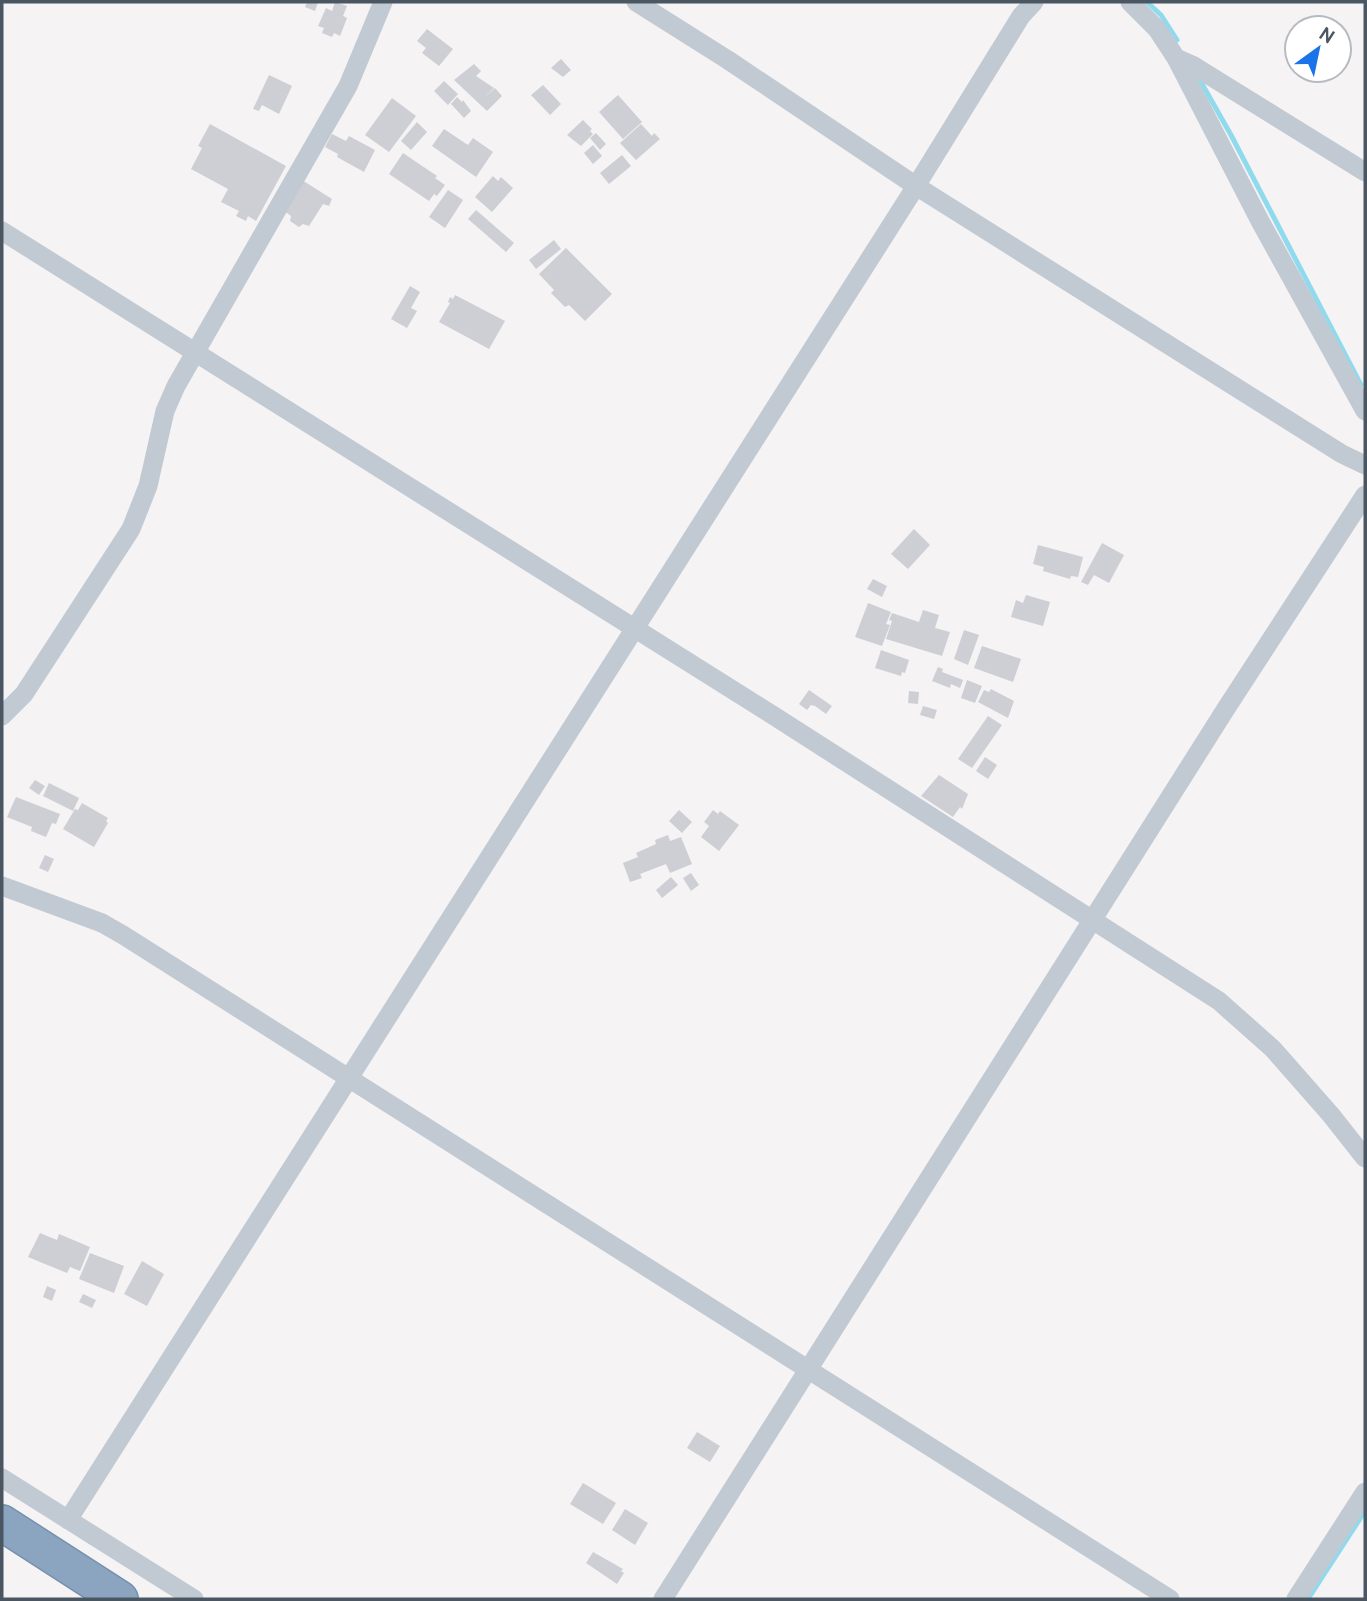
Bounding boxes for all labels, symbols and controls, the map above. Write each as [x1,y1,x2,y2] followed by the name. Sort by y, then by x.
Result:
[1283,14,1353,84] north arrow
[1315,22,1339,48] text: N

